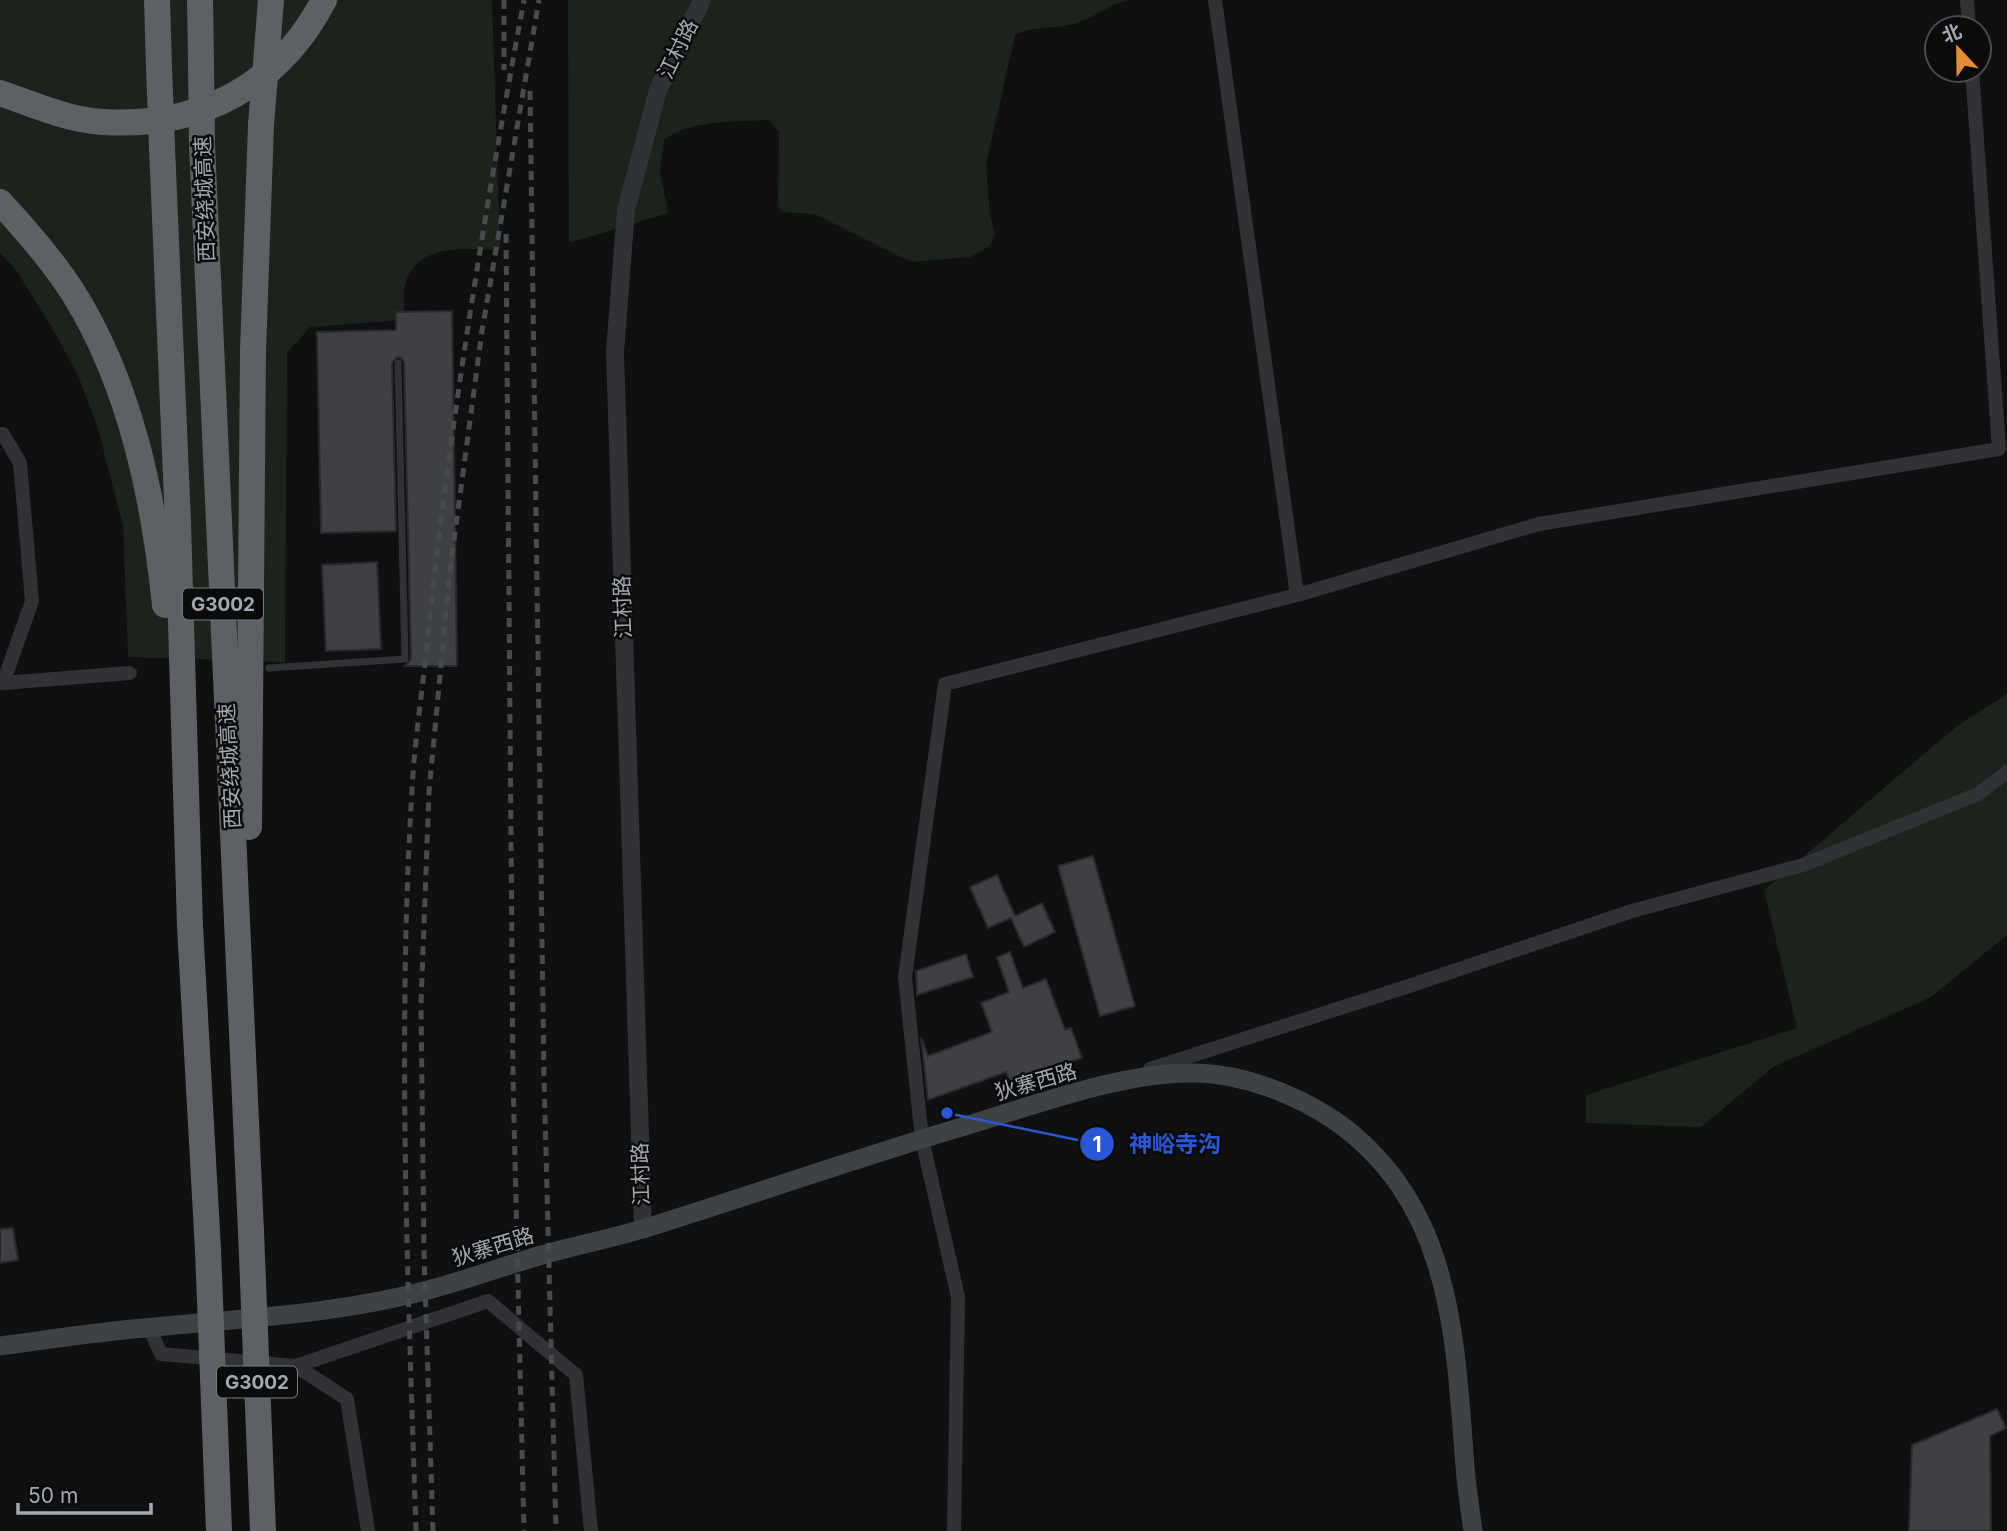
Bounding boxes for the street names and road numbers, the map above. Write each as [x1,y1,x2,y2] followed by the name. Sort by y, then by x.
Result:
[653,15,703,83] street label: 江村路
[190,136,219,262] street label: 西安绕城高速
[609,575,636,639] street label: 江村路
[183,589,263,620] road number: G3002
[214,702,245,830] street label: 西安绕城高速
[992,1058,1080,1105] street label: 狄寨西路
[627,1142,654,1206] street label: 江村路
[449,1222,537,1271] street label: 狄寨西路
[217,1366,297,1398] road number: G3002

